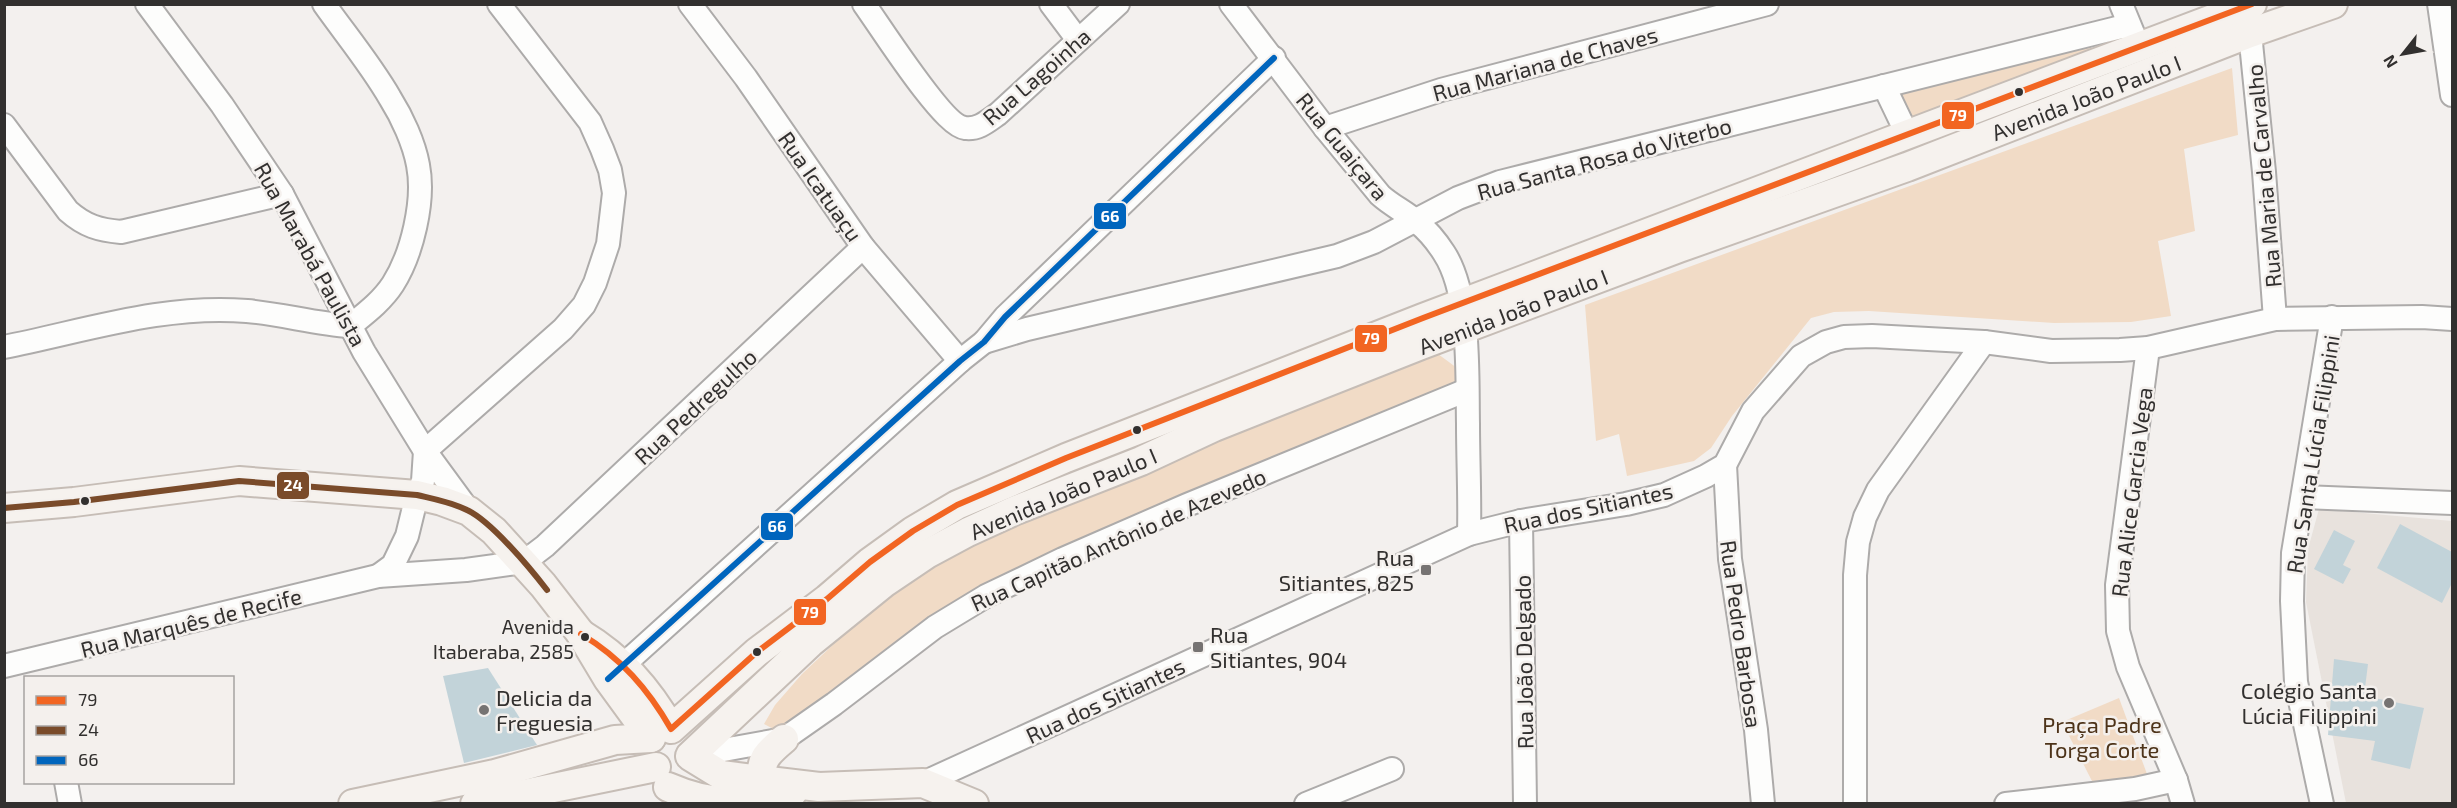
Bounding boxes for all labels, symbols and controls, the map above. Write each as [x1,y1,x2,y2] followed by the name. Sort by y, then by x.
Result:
[1430,20,1660,106] street label: Rua Mariana de Chaves
[977,22,1095,130] street label: Rua Lagoinha
[2373,24,2433,84] north arrow
[1988,49,2184,145] street label: Avenida João Paulo I
[2379,52,2401,72] text: N
[2240,63,2286,289] street label: Rua Maria de Carvalho
[2013,86,2025,98] unlabelled marker
[1290,87,1394,206] street label: Rua Guaiçara
[1941,101,1975,130] line badge: 79
[1949,105,1967,124] text: 79
[1474,112,1734,204] street label: Rua Santa Rosa do Viterbo
[772,126,868,247] street label: Rua Icatuaçu
[250,158,372,350] street label: Rua Marabá Paulista
[1093,202,1127,230] line badge: 66
[1101,206,1119,225] text: 66
[1415,263,1611,359] street label: Avenida João Paulo I
[1354,324,1388,353] line badge: 79
[1362,328,1380,347] text: 79
[2280,333,2344,575] street label: Rua Santa Lúcia Filippini
[629,343,761,469] street label: Rua Pedregulho
[2105,386,2157,598] street label: Rua Alice Garcia Vega
[1131,424,1143,436] unlabelled marker
[966,442,1160,544] street label: Avenida João Paulo I
[966,462,1270,616] street label: Rua Capitão Antônio de Azevedo
[276,471,310,500] line badge: 24
[283,475,303,494] text: 24
[1501,476,1675,538] street label: Rua dos Sitiantes
[79,495,91,507] unlabelled marker
[760,512,794,541] line badge: 66
[768,516,786,535] text: 66
[1716,539,1768,729] street label: Rua Pedro Barbosa
[1279,544,1414,595] place label: Rua Sitiantes, 825
[1419,563,1433,577] marker: Rua Sitiantes, 825
[1508,575,1538,749] street label: Rua João Delgado
[78,582,304,662] street label: Rua Marquês de Recife
[793,598,827,626] line badge: 79
[801,602,819,621] text: 79
[433,614,574,663] place label: Avenida Itaberaba, 2585
[1210,621,1347,672] place label: Rua Sitiantes, 904
[579,631,591,643] marker: Avenida Itaberaba, 2585
[1191,640,1205,654] marker: Rua Sitiantes, 904
[751,646,763,658] unlabelled marker
[1021,652,1189,748] street label: Rua dos Sitiantes
[24,676,234,784] legend
[2241,677,2377,728] place label: Colégio Santa Lúcia Filippini
[496,684,593,735] place label: Delicia da Freguesia
[78,688,98,710] text: 79
[2382,696,2396,710] marker: Colégio Santa Lúcia Filippini
[477,703,491,717] marker: Delicia da Freguesia
[2042,711,2162,762] park label: Praça Padre Torga Corte
[78,718,99,740] text: 24
[78,748,99,770] text: 66

